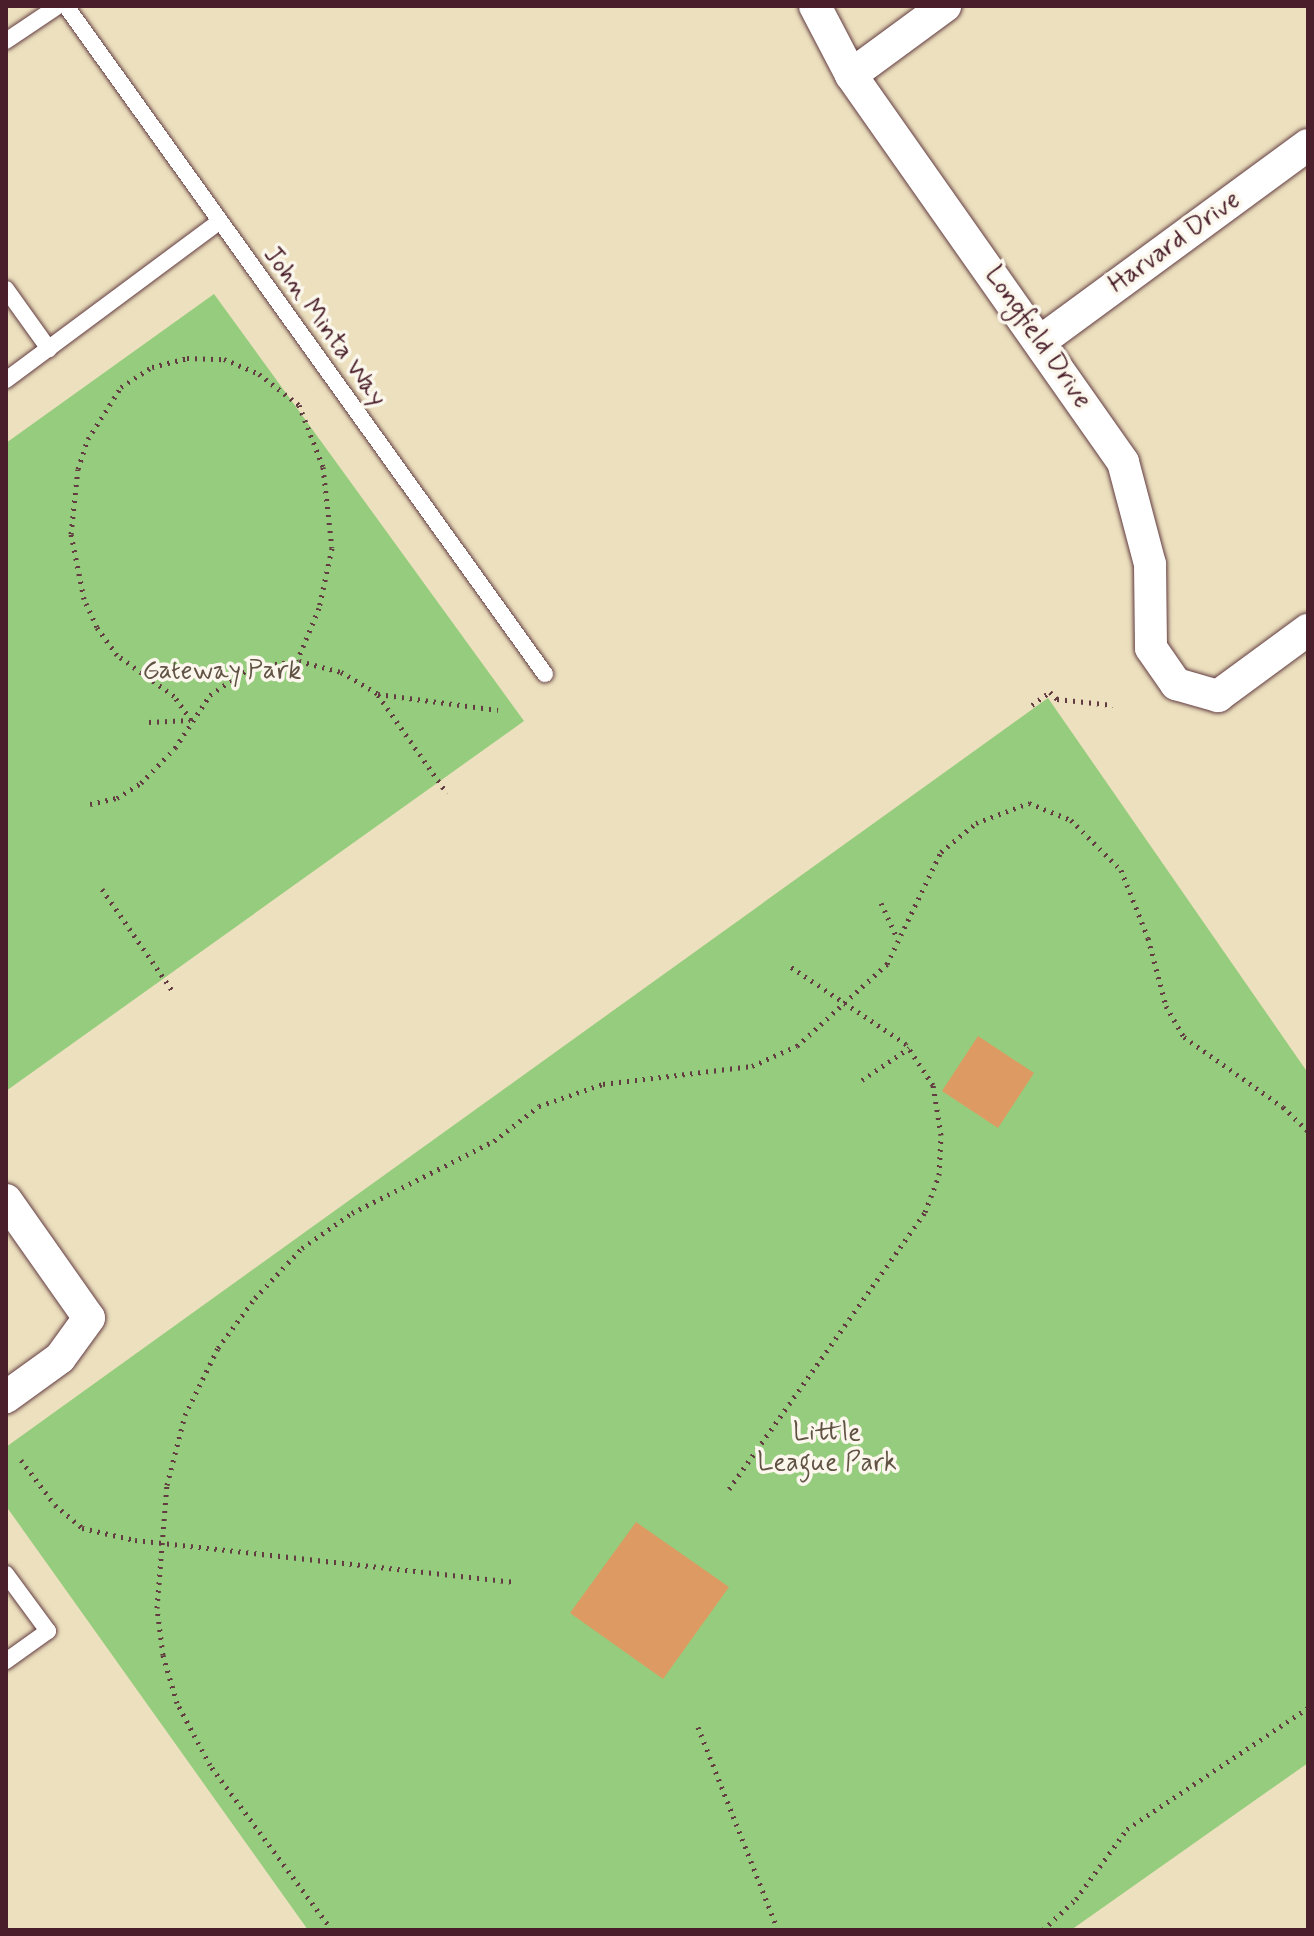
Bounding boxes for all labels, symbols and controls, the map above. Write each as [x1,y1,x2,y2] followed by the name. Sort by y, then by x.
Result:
[1104,186,1246,300] street label: Harvard Drive
[256,241,392,413] street label: John Minta Way
[977,262,1097,414] street label: Longfield Drive
[143,656,301,688] park label: Gateway Park
[757,1418,897,1480] park label: Little League Park

